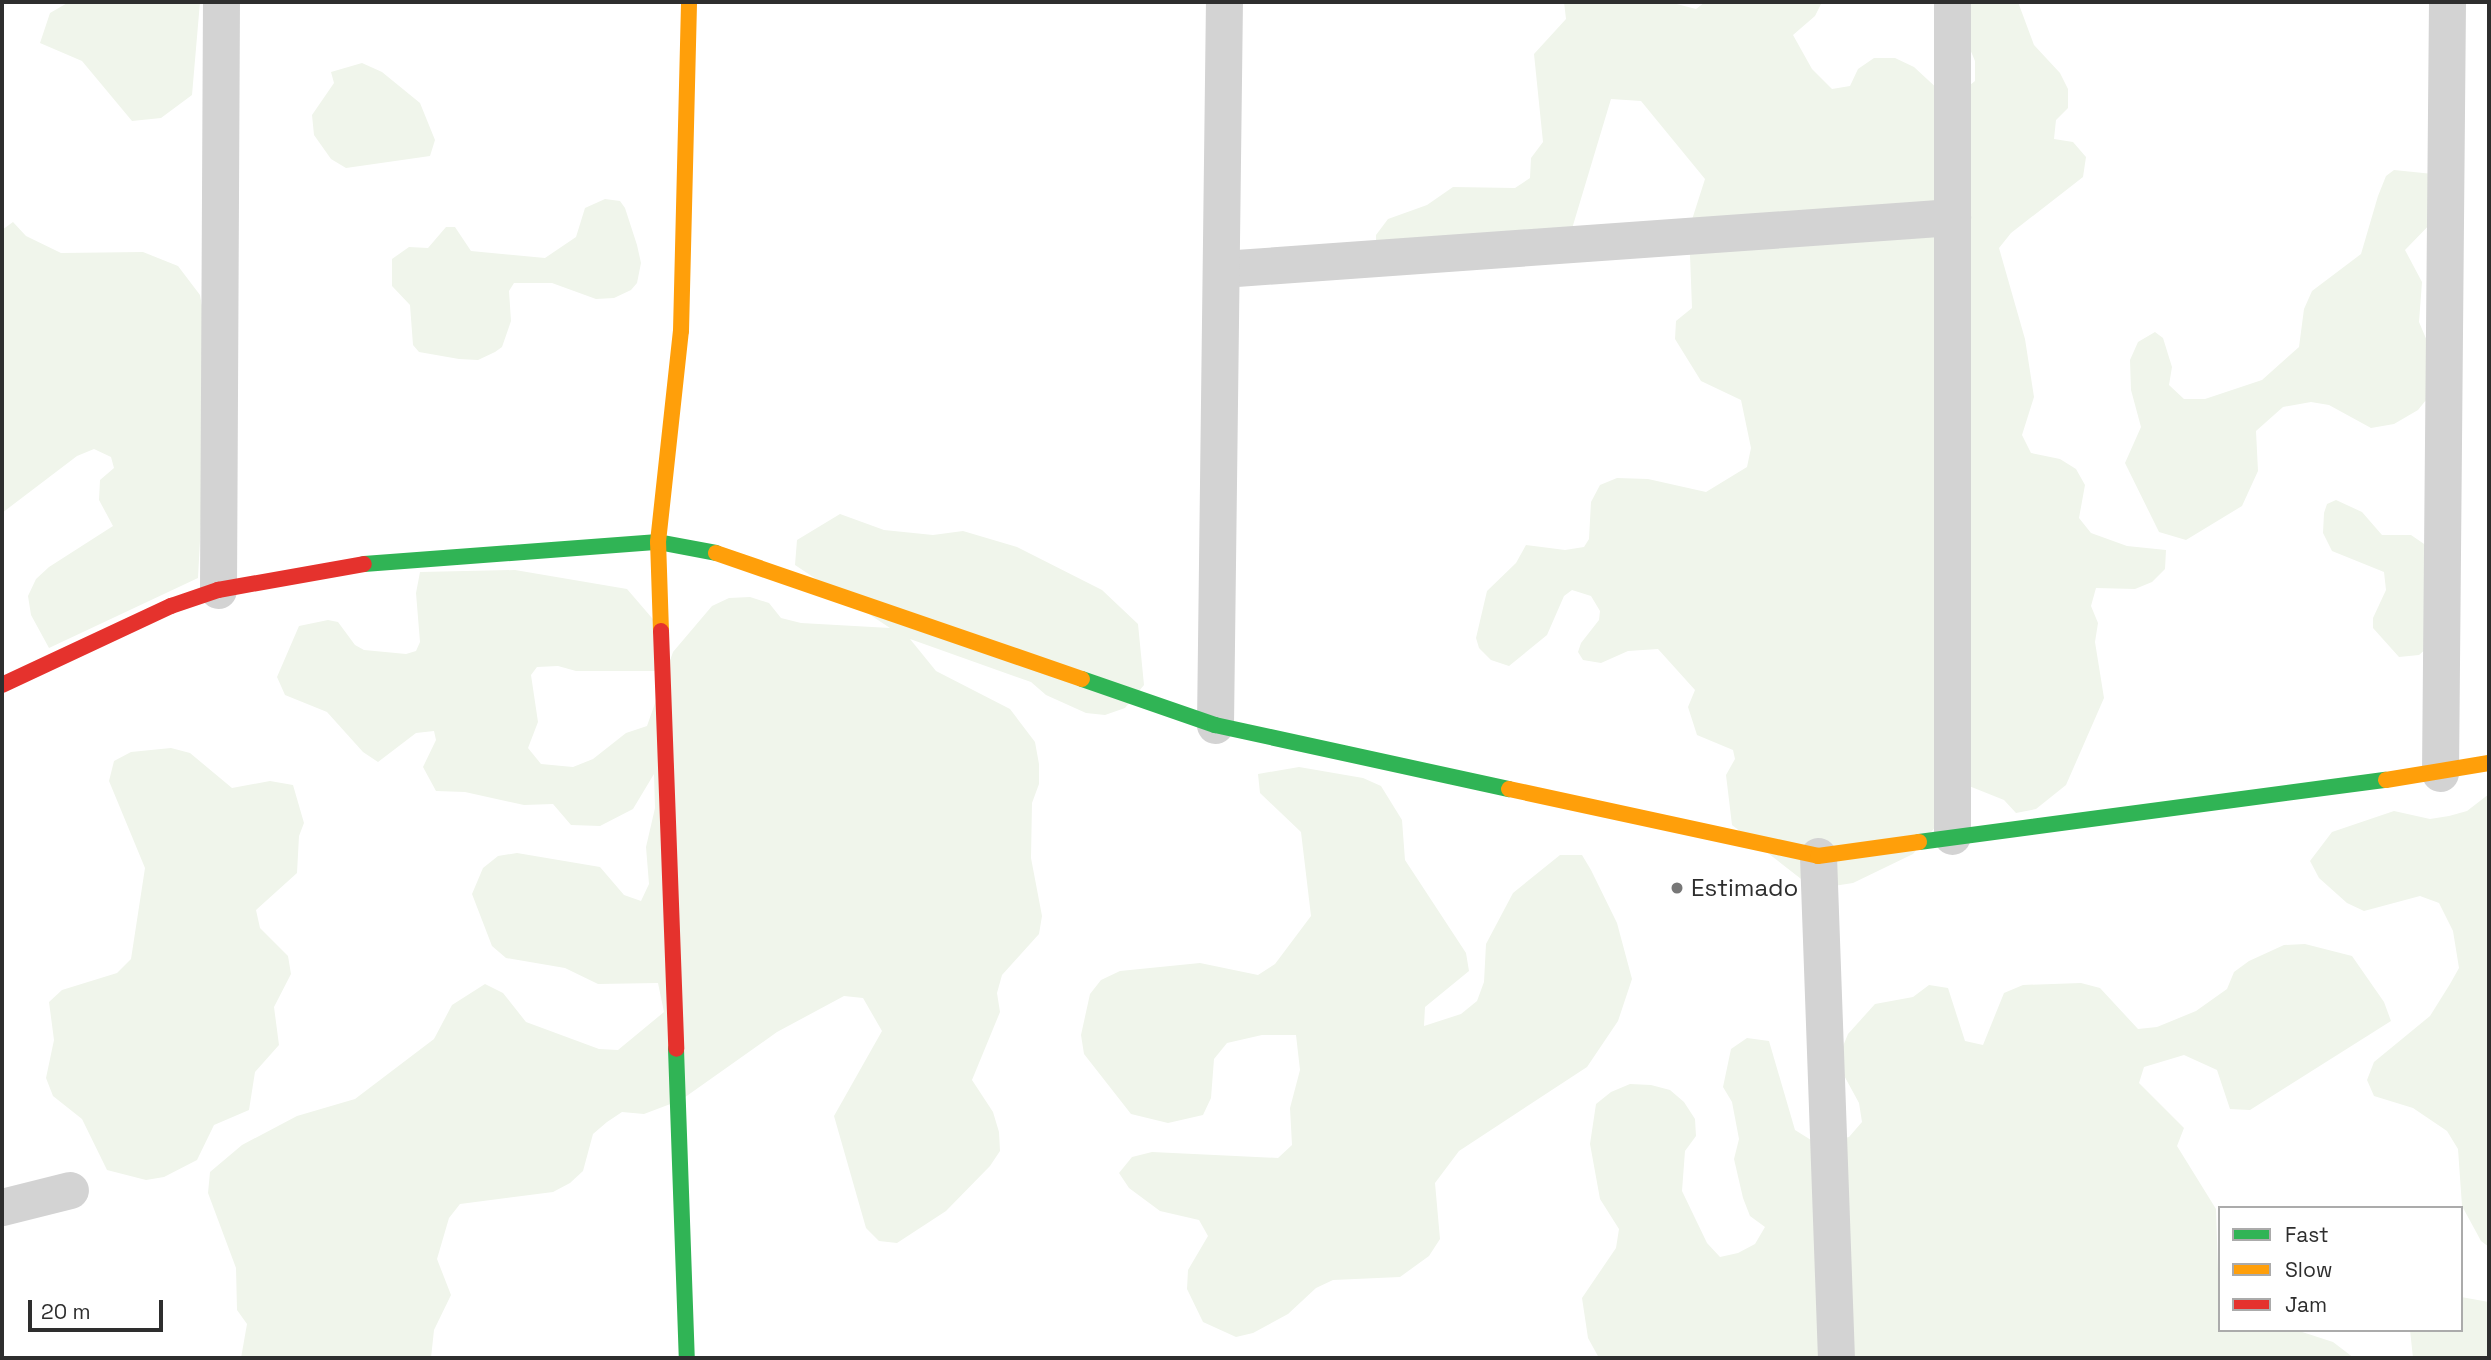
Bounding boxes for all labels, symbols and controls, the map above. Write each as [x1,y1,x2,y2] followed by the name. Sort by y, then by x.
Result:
[1691,874,1798,902] place label: Estimado
[1669,880,1685,896] marker: Estimado
[2218,1206,2463,1332] legend
[2285,1221,2329,1248] text: Fast
[2285,1256,2333,1283] text: Slow
[32,1286,166,1330] scale bar
[2285,1291,2327,1318] text: Jam
[41,1298,91,1325] text: 20 m

